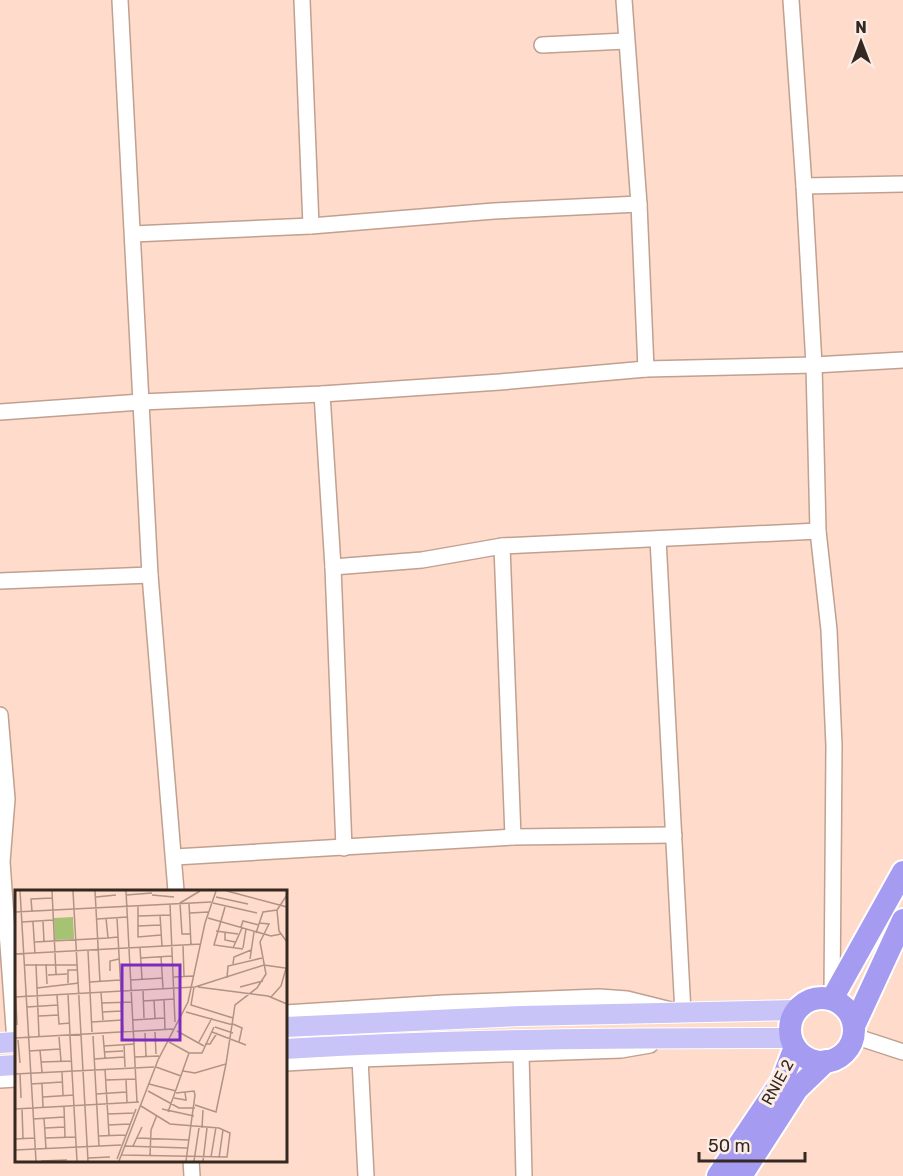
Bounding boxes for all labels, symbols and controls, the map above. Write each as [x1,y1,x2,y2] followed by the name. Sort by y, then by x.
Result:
[831,12,891,72] north arrow
[855,18,867,37] text: N
[15,890,286,1161] inset map
[757,1056,798,1108] street label: RNIE 2
[699,1125,806,1163] scale bar
[708,1135,751,1157] text: 50 m

